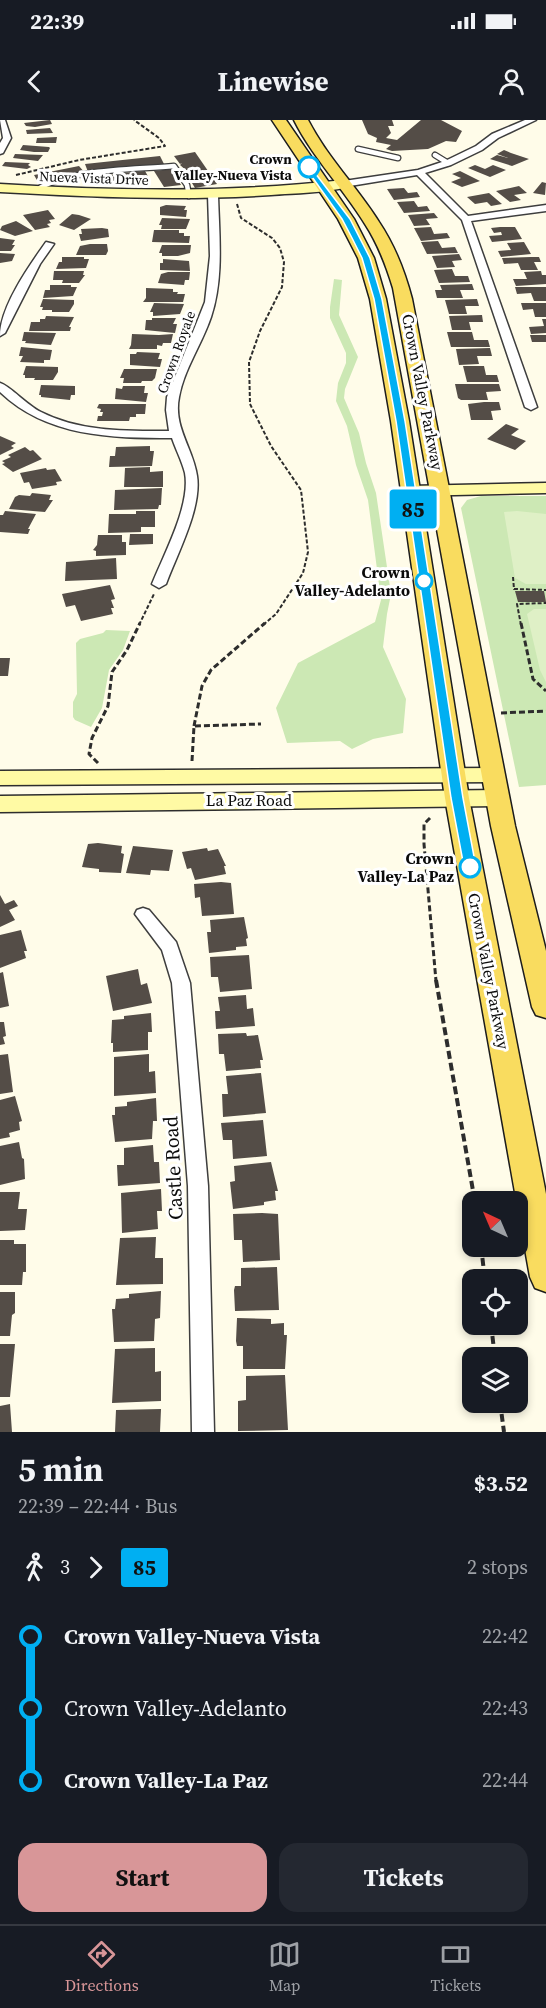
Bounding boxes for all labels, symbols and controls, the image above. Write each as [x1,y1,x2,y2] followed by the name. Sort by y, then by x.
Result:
[30,6,84,36] text: 22:39
[218,63,329,100] text: Linewise
[18,65,51,98] icon: back
[495,65,528,98] icon: person
[174,149,293,185] place label: Crown Valley-Nueva Vista
[298,156,320,178] marker: Crown Valley-Nueva Vista
[39,166,149,190] street label: Nueva Vista Drive
[152,308,200,396] street label: Crown Royale
[397,312,449,473] street label: Crown Valley Parkway
[386,490,440,528] line badge: 85
[402,495,424,524] text: 85
[295,561,410,601] place label: Crown Valley-Adelanto
[415,572,433,590] marker: Crown Valley-Adelanto
[206,789,292,811] street label: La Paz Road
[357,847,455,887] place label: Crown Valley-La Paz
[459,856,481,878] marker: Crown Valley-La Paz
[463,891,515,1052] street label: Crown Valley Parkway
[156,1115,190,1221] street label: Castle Road
[462,1191,528,1257] north arrow
[462,1191,528,1413] map controls
[462,1269,528,1335] button: locate
[462,1347,528,1413] button: layers
[18,1447,104,1492] text: 5 min
[474,1468,528,1498] text: $3.52
[18,1492,177,1520] text: 22:39 – 22:44 · Bus
[18,1551,51,1584] icon: walk
[79,1551,112,1584] icon: forward
[60,1553,70,1581] text: 3
[133,1553,156,1582] text: 85
[467,1553,528,1581] text: 2 stops
[64,1621,320,1651] text: Crown Valley-Nueva Vista
[482,1622,528,1650] text: 22:42
[64,1693,287,1723] text: Crown Valley-Adelanto
[482,1694,528,1722] text: 22:43
[64,1765,268,1795] text: Crown Valley-La Paz
[482,1766,528,1794] text: 22:44
[18,1843,267,1912] button: Start
[279,1843,528,1912] button: Tickets
[65,1938,139,1996] tab: Directions
[268,1938,301,1996] tab: Map
[431,1938,481,1996] tab: Tickets

